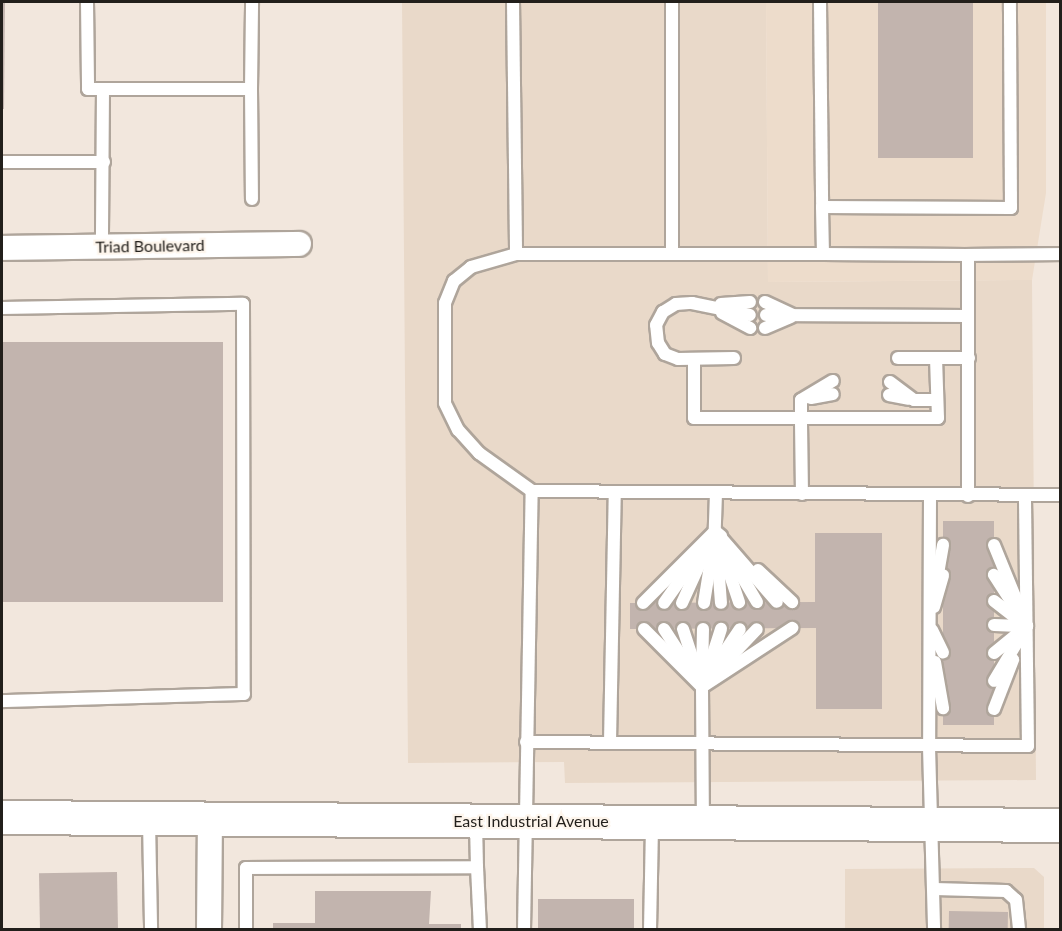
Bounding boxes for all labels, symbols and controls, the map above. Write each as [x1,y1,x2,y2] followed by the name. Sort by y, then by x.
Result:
[95,235,205,257] street label: Triad Boulevard
[453,811,609,831] street label: East Industrial Avenue

